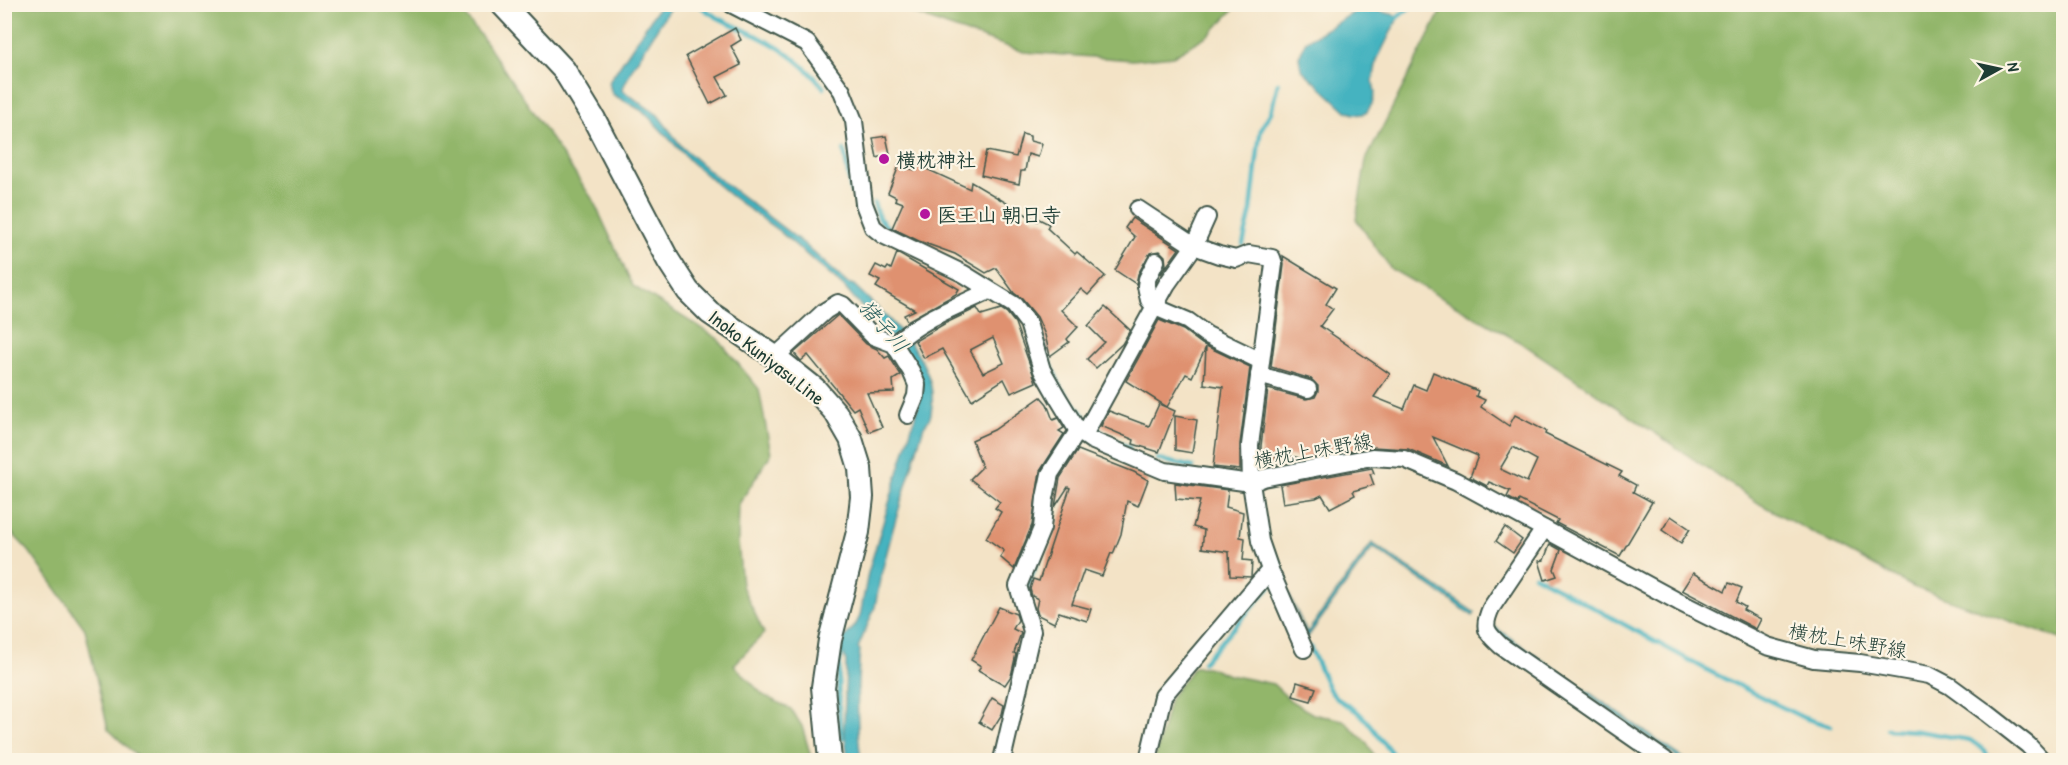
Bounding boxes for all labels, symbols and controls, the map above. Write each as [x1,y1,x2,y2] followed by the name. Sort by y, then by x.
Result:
[1969,39,2029,99] north arrow
[2002,61,2025,73] text: N
[896,146,976,173] place label: 横枕神社
[877,152,891,166] marker: 横枕神社
[937,201,1062,228] place label: 医王山 朝日寺
[918,207,932,221] marker: 医王山 朝日寺
[852,293,916,359] water label: 猪子川
[703,303,831,411] street label: Inoko Kuniyasu Line
[1252,426,1374,474] street label: 横枕上味野線
[1787,616,1909,664] street label: 横枕上味野線

